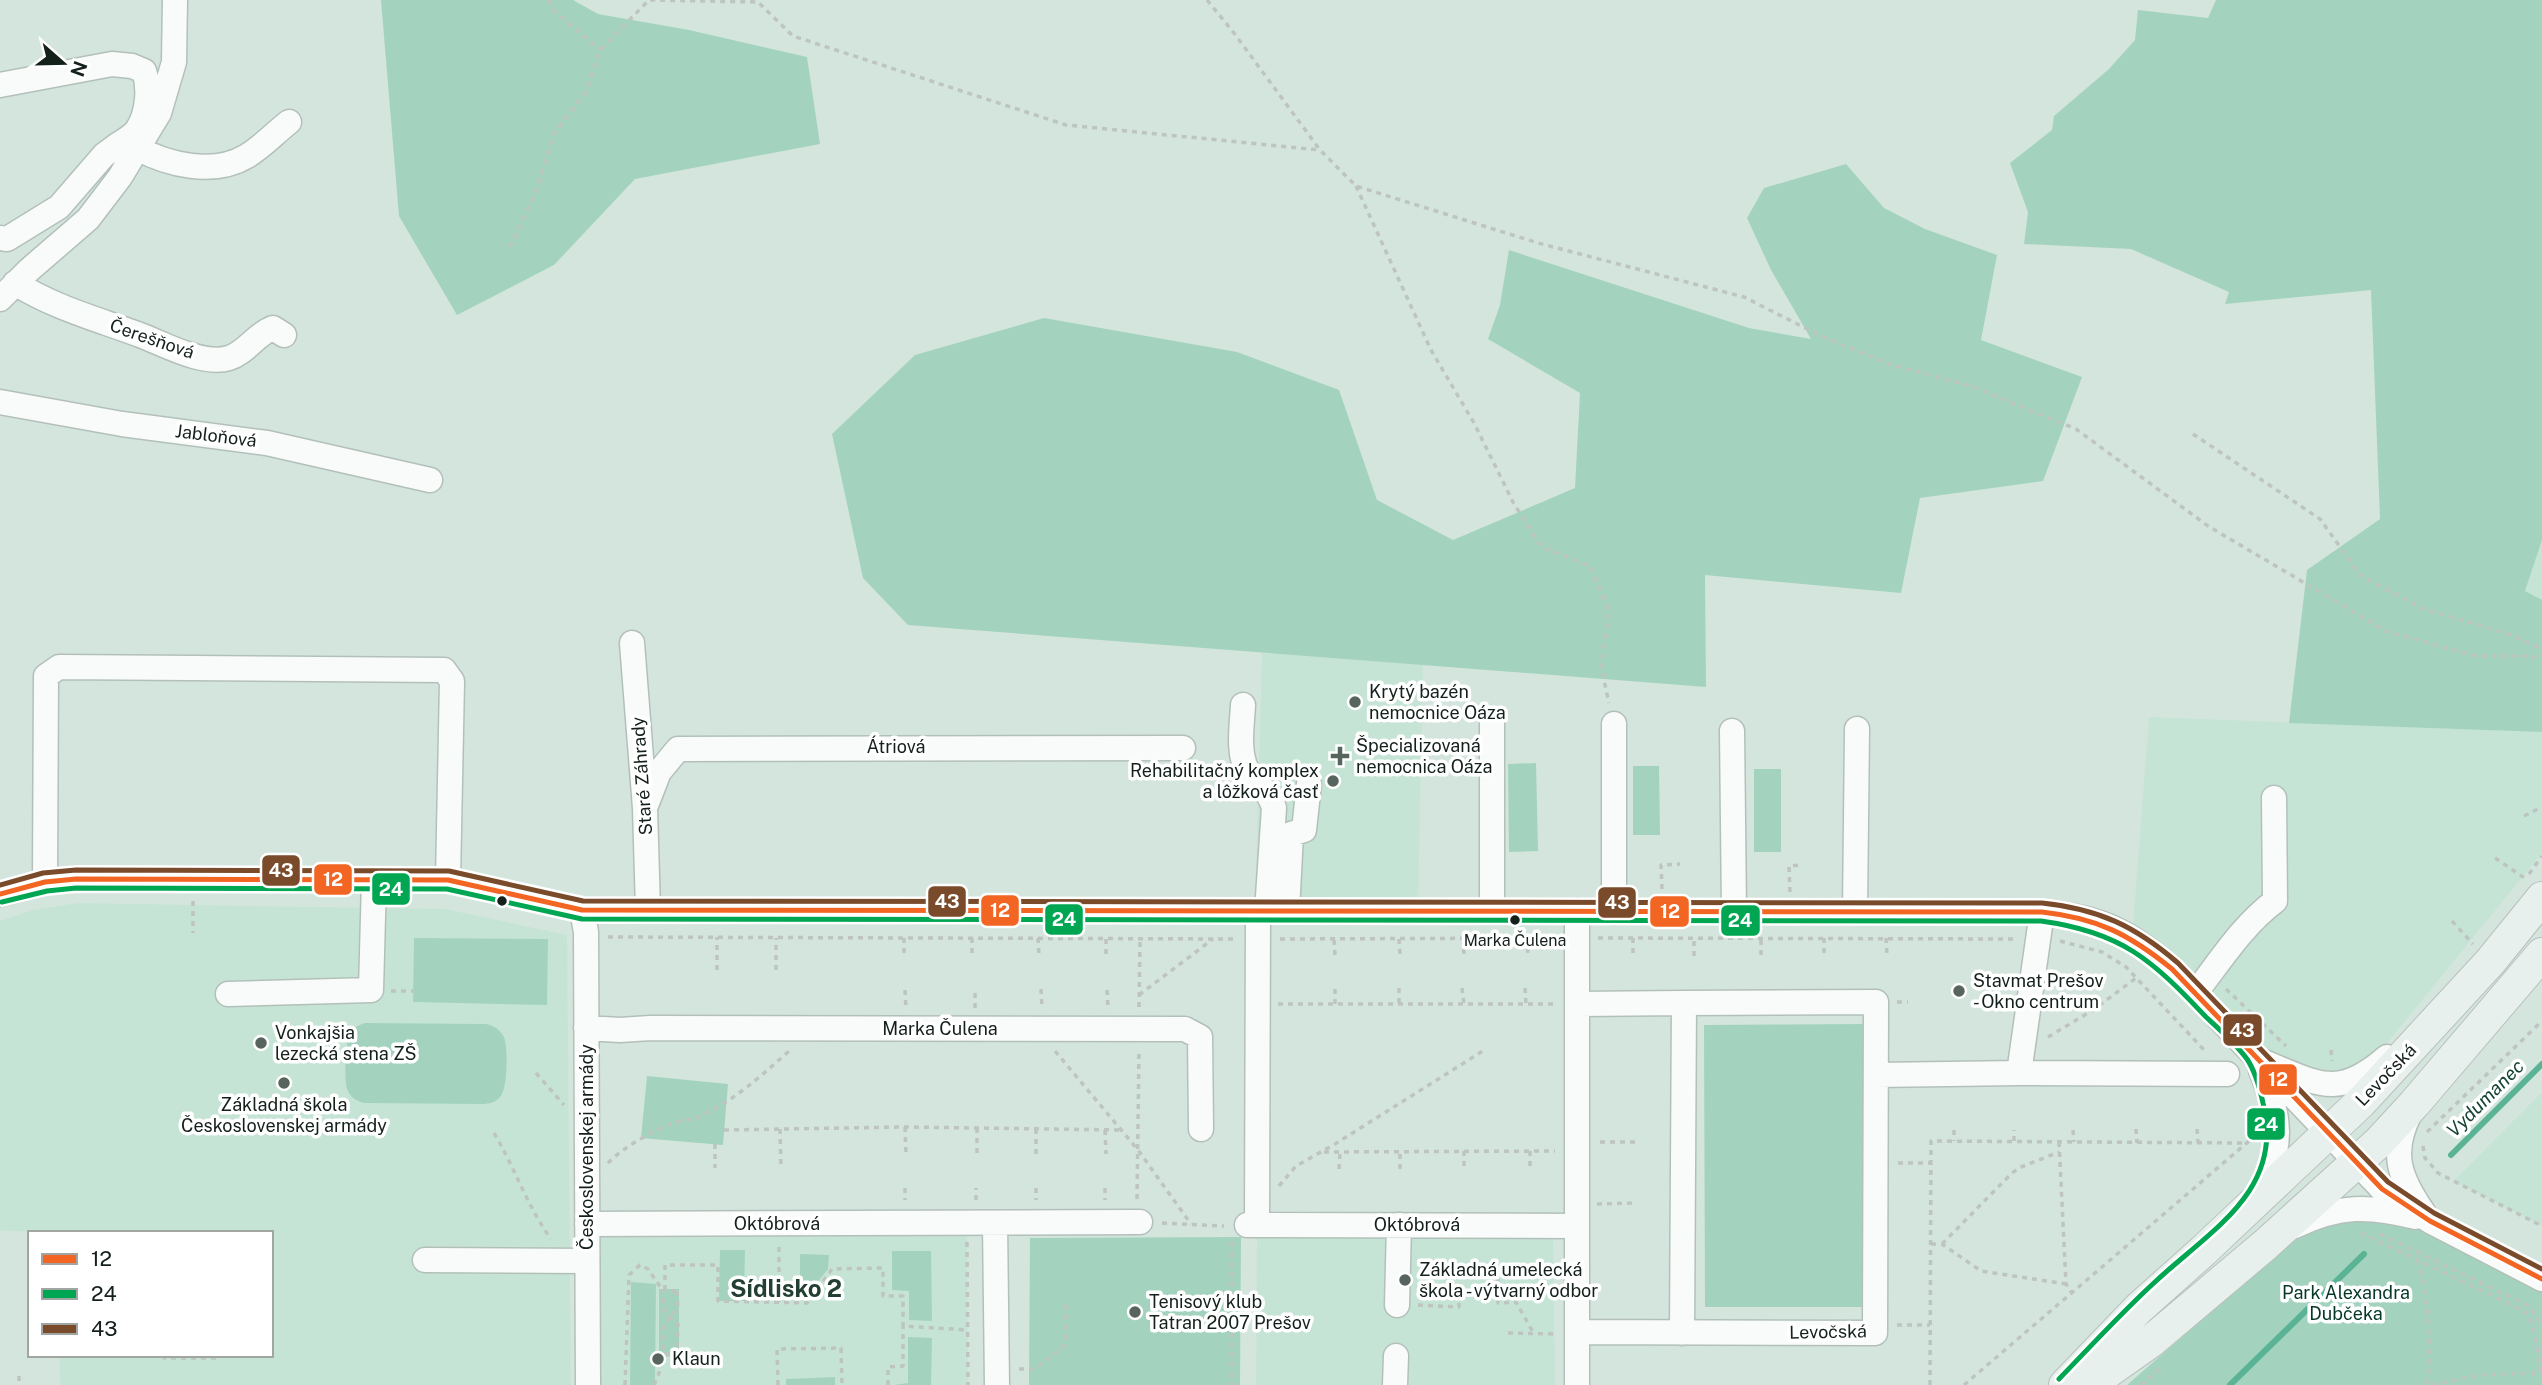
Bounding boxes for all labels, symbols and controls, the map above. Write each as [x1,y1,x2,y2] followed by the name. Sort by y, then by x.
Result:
[28,28,98,98] north arrow
[66,58,92,80] text: N
[107,314,197,363] street label: Čerešňová
[174,420,258,451] street label: Jabloňová
[1369,681,1506,723] place label: Krytý bazén nemocnice Oáza
[1347,694,1363,710] marker: Krytý bazén nemocnice Oáza
[627,716,656,836] street label: Staré Záhrady
[866,735,926,757] street label: Átriová
[1356,735,1492,777] place label: Špecializovaná nemocnica Oáza
[1330,746,1350,766] marker: Špecializovaná nemocnica Oáza
[1130,760,1319,802] place label: Rehabilitačný komplex a lôžková časť
[1325,773,1341,789] marker: Rehabilitačný komplex a lôžková časť
[261,854,301,887] line badge: 43
[268,859,294,881] text: 43
[313,863,353,896] line badge: 12
[323,868,343,890] text: 12
[371,872,411,906] line badge: 24
[379,878,403,900] text: 24
[927,885,967,918] line badge: 43
[1597,886,1637,919] line badge: 43
[934,890,960,912] text: 43
[1604,891,1630,913] text: 43
[495,894,509,908] unlabelled marker
[980,894,1020,927] line badge: 12
[1649,895,1690,928] line badge: 12
[990,899,1010,921] text: 12
[1660,900,1680,922] text: 12
[1044,903,1084,936] line badge: 24
[1720,904,1761,937] line badge: 24
[1052,908,1076,930] text: 24
[1728,909,1752,931] text: 24
[1508,913,1522,927] marker: Marka Čulena
[1464,930,1566,950] place label: Marka Čulena
[1973,970,2104,1012] place label: Stavmat Prešov - Okno centrum
[1951,983,1967,999] marker: Stavmat Prešov - Okno centrum
[2222,1013,2263,1047] line badge: 43
[882,1018,998,1039] street label: Marka Čulena
[2229,1019,2255,1041] text: 43
[275,1022,417,1064] place label: Vonkajšia lezecká stena ZŠ
[253,1035,269,1051] marker: Vonkajšia lezecká stena ZŠ
[2351,1039,2420,1110] street label: Levočská
[576,1044,597,1250] street label: Československej armády
[2442,1055,2528,1141] water label: Vydumanec
[2258,1063,2298,1096] line badge: 12
[2268,1068,2288,1090] text: 12
[276,1075,292,1091] marker: Základná škola Československej armády
[181,1094,387,1136] place label: Základná škola Československej armády
[2246,1107,2286,1141] line badge: 24
[2254,1113,2278,1135] text: 24
[734,1213,820,1234] street label: Októbrová
[1374,1214,1460,1235] street label: Októbrová
[28,1231,273,1357] legend
[91,1246,112,1271] text: 12
[1419,1259,1598,1301] place label: Základná umelecká škola - výtvarný odbor
[1397,1272,1413,1288] marker: Základná umelecká škola - výtvarný odbor
[730,1274,842,1302] district label: Sídlisko 2
[91,1281,117,1306] text: 24
[2282,1282,2410,1324] park label: Park Alexandra Dubčeka
[1149,1291,1311,1333] place label: Tenisový klub Tatran 2007 Prešov
[1127,1304,1143,1320] marker: Tenisový klub Tatran 2007 Prešov
[91,1316,117,1341] text: 43
[1789,1320,1867,1343] street label: Levočská
[672,1348,721,1369] place label: Klaun
[650,1351,666,1367] marker: Klaun

